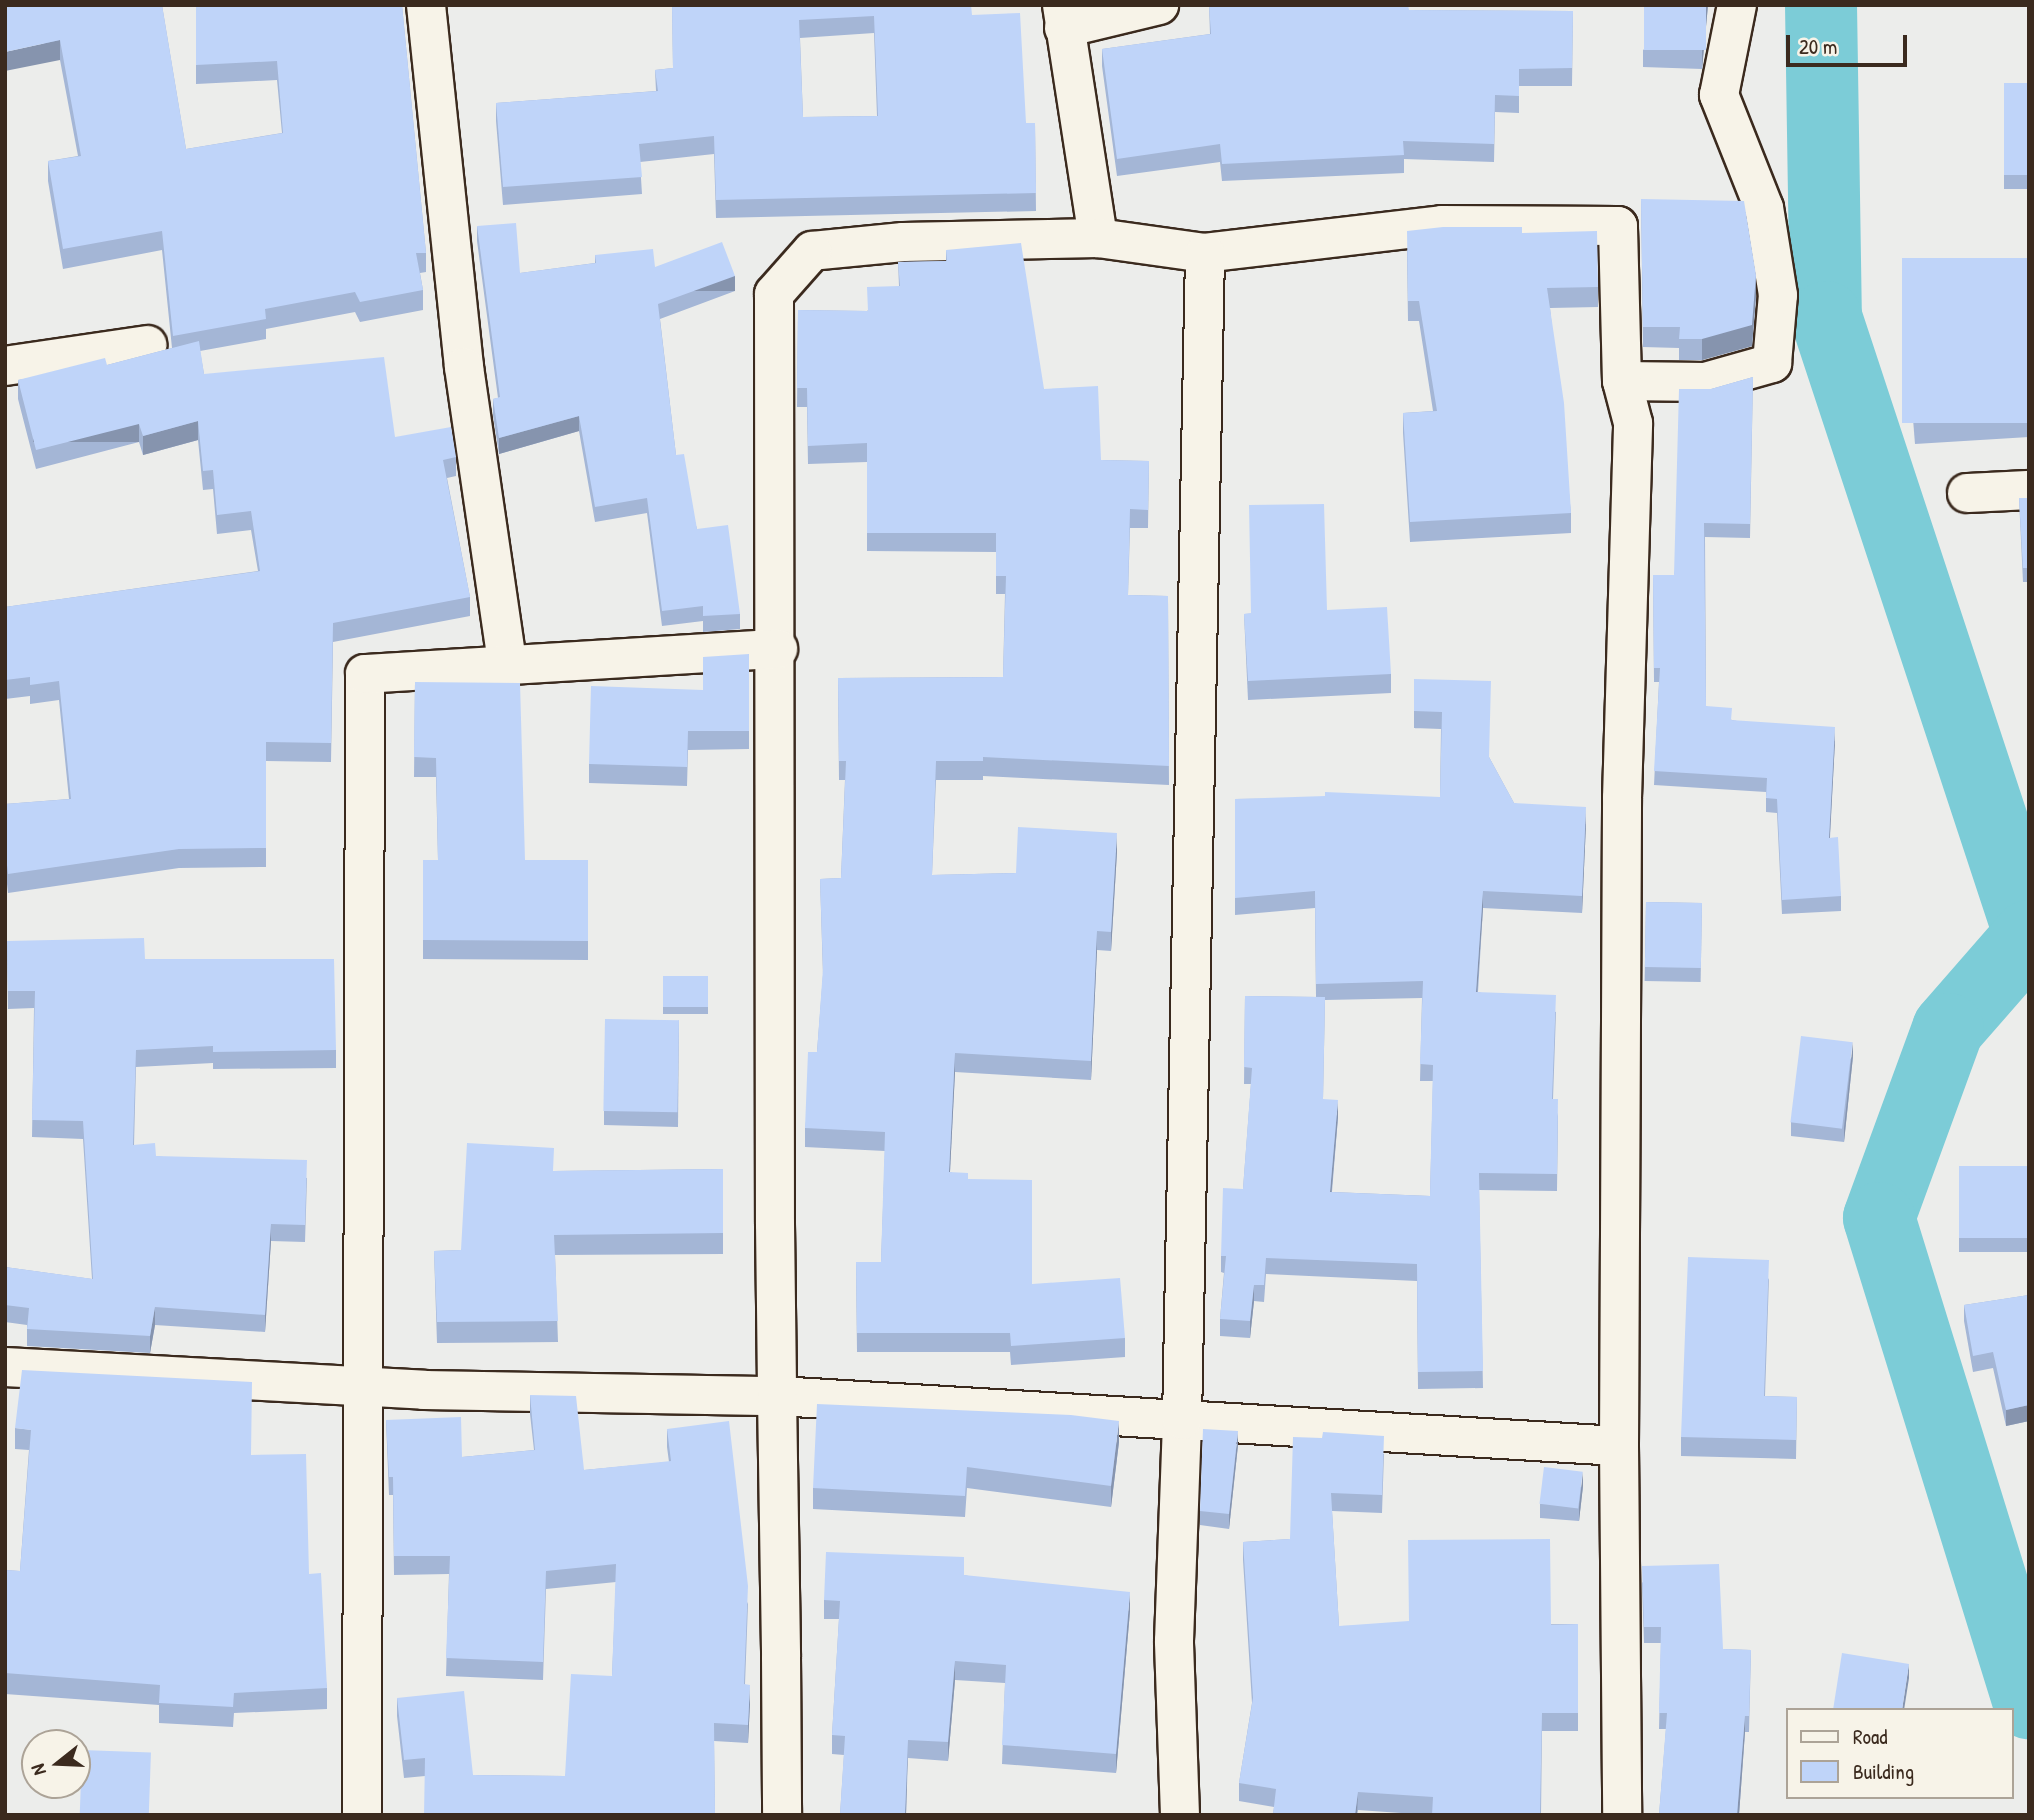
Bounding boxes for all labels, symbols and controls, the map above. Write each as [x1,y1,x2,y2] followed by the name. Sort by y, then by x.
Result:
[1789,21,1910,65] scale bar
[1799,32,1837,61] text: 20 m
[1786,1708,2013,1799] legend
[1853,1722,1887,1751] text: Road
[21,1729,91,1799] north arrow
[1853,1757,1914,1786] text: Building
[24,1761,52,1779] text: N

